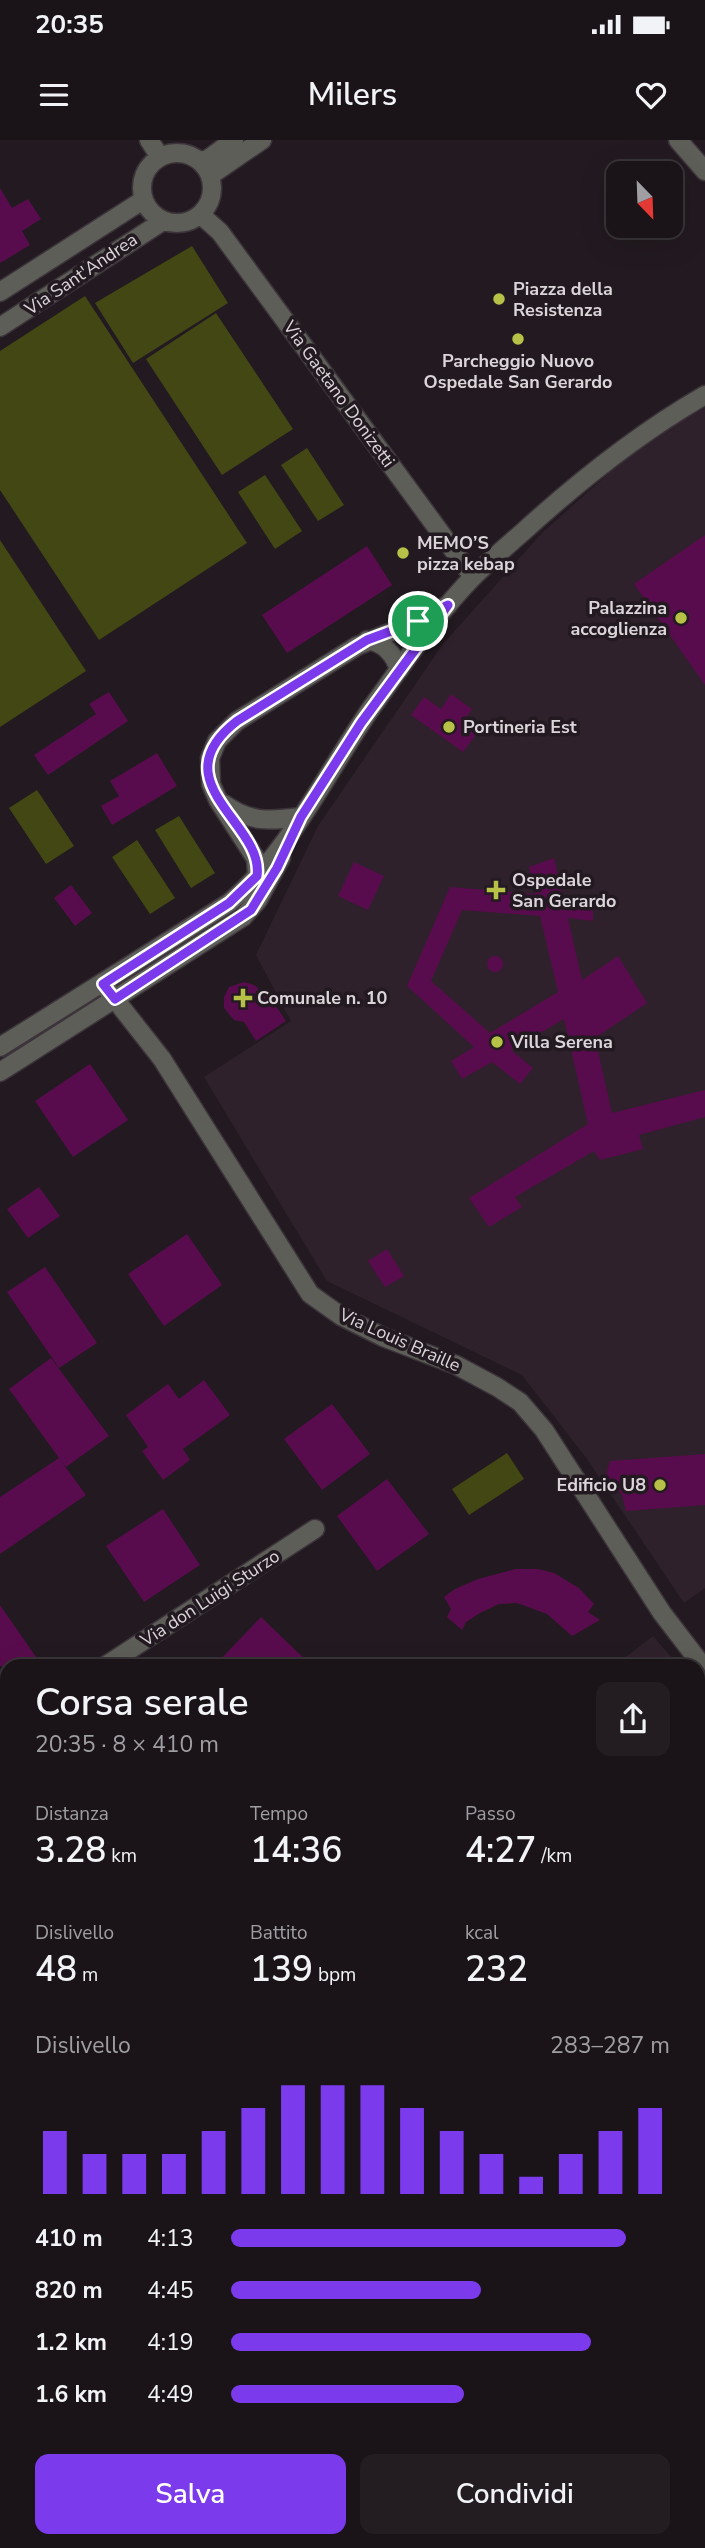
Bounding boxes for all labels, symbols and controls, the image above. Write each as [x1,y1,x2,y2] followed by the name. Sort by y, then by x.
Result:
[35,7,104,42] text: 20:35
[308,73,397,116] text: Milers
[35,76,73,114] icon: menu
[632,76,670,114] icon: heart
[606,161,682,238] north arrow
[606,161,683,238] map controls
[19,227,142,321] street label: Via Sant'Andrea
[513,277,613,322] place label: Piazza della Resistenza
[491,291,507,307] marker: Piazza della Resistenza
[277,315,400,472] street label: Via Gaetano Donizetti
[510,331,526,347] marker: Parcheggio Nuovo Ospedale San Gerardo
[424,349,612,394] place label: Parcheggio Nuovo Ospedale San Gerardo
[417,531,515,576] place label: MEMO’S pizza kebap
[395,545,411,561] marker: MEMO’S pizza kebap
[388,591,448,651] pin
[570,596,667,641] place label: Palazzina accoglienza
[399,602,437,640] icon: arrive
[673,610,689,626] marker: Palazzina accoglienza
[463,715,577,739] place label: Portineria Est
[441,719,457,735] marker: Portineria Est
[512,868,617,913] place label: Ospedale San Gerardo
[486,880,506,900] marker: Ospedale San Gerardo
[257,986,387,1010] place label: Comunale n. 10
[235,990,251,1006] marker: Comunale n. 10
[510,1030,613,1054] place label: Villa Serena
[489,1034,505,1050] marker: Villa Serena
[335,1302,464,1377] street label: Via Louis Braille
[557,1473,646,1497] place label: Edificio U8
[652,1477,668,1493] marker: Edificio U8
[135,1544,284,1653] street label: Via don Luigi Sturzo
[35,1677,249,1728] text: Corsa serale
[596,1682,670,1756] button: share
[35,1729,219,1760] text: 20:35 · 8 × 410 m
[35,1801,109,1827] text: Distanza
[250,1801,308,1827] text: Tempo
[465,1801,515,1827] text: Passo
[35,1827,106,1874] text: 3.28
[250,1827,342,1874] text: 14:36
[465,1827,536,1874] text: 4:27
[106,1843,137,1869] text: km
[536,1843,572,1869] text: /km
[35,1920,114,1946] text: Dislivello
[250,1920,308,1946] text: Battito
[465,1920,499,1946] text: kcal
[35,1946,77,1993] text: 48
[250,1946,313,1993] text: 139
[465,1946,528,1993] text: 232
[77,1962,98,1988] text: m
[313,1962,356,1988] text: bpm
[35,2030,131,2061] text: Dislivello
[550,2030,670,2061] text: 283–287 m
[35,2223,103,2254] text: 410 m
[147,2223,194,2254] text: 4:13
[35,2275,103,2306] text: 820 m
[147,2275,194,2306] text: 4:45
[35,2327,107,2358] text: 1.2 km
[147,2327,194,2358] text: 4:19
[35,2379,107,2410] text: 1.6 km
[147,2379,194,2410] text: 4:49
[35,2454,346,2534] button: Salva
[360,2454,670,2534] button: Condividi

